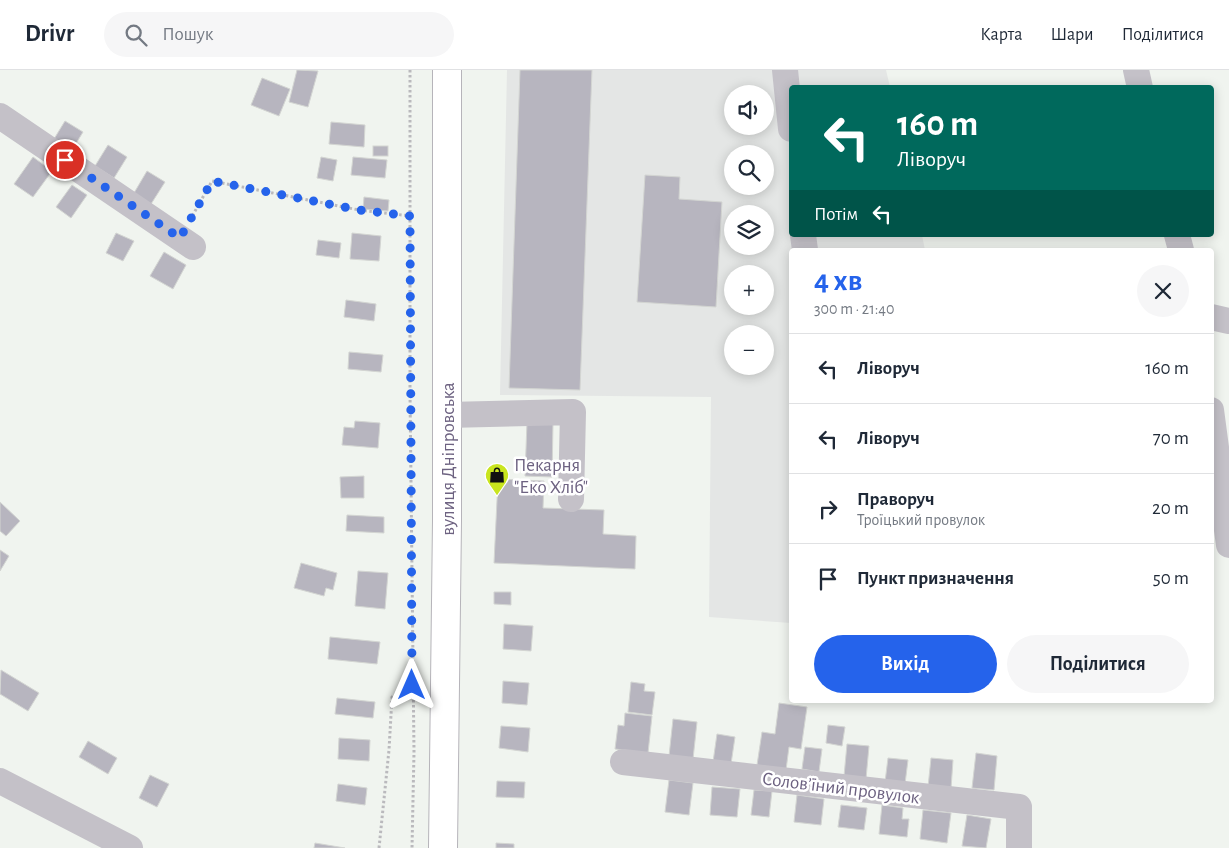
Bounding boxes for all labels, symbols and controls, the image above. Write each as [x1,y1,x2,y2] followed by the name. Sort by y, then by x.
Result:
[104,12,454,57] search box
[122,21,150,49] icon: search
[25,22,74,46] text: Drivr
[162,25,214,44] text: Пошук
[980,26,1022,44] text: Карта
[1050,26,1094,44] text: Шари
[1122,26,1204,44] text: Поділитися
[724,85,774,375] map controls
[724,85,774,135] button: sound
[814,105,879,170] icon: left
[897,107,978,142] text: 160 m
[44,139,86,181] pin
[724,145,774,195] button: search
[51,146,79,174] icon: arrive
[897,148,966,170] text: Ліворуч
[868,200,896,228] icon: left
[724,205,774,255] button: layers
[814,205,858,224] text: Потім
[724,265,774,315] button: +
[1137,265,1189,317] button: close
[814,266,862,296] text: 4 хв
[814,301,894,317] text: 300 m · 21:40
[724,325,774,375] button: −
[814,355,842,383] icon: left
[857,359,920,378] text: Ліворуч
[1145,359,1189,378] text: 160 m
[439,382,458,536] street label: вулиця Дніпровська
[814,425,842,453] icon: left
[857,429,920,448] text: Ліворуч
[1153,429,1189,448] text: 70 m
[514,456,588,497] place label: Пекарня "Еко Хліб"
[484,462,510,496] shop icon: Пекарня "Еко Хліб"
[857,490,935,509] text: Праворуч
[814,495,842,523] icon: right
[1152,499,1189,518] text: 20 m
[857,512,985,528] text: Троїцький провулок
[814,565,842,593] icon: arrive
[857,569,1014,588] text: Пункт призначення
[1153,569,1189,588] text: 50 m
[814,635,997,693] button: Вихід
[1007,635,1189,693] button: Поділитися
[385,658,437,710] position arrow
[761,769,921,808] street label: Соловʼїний провулок

